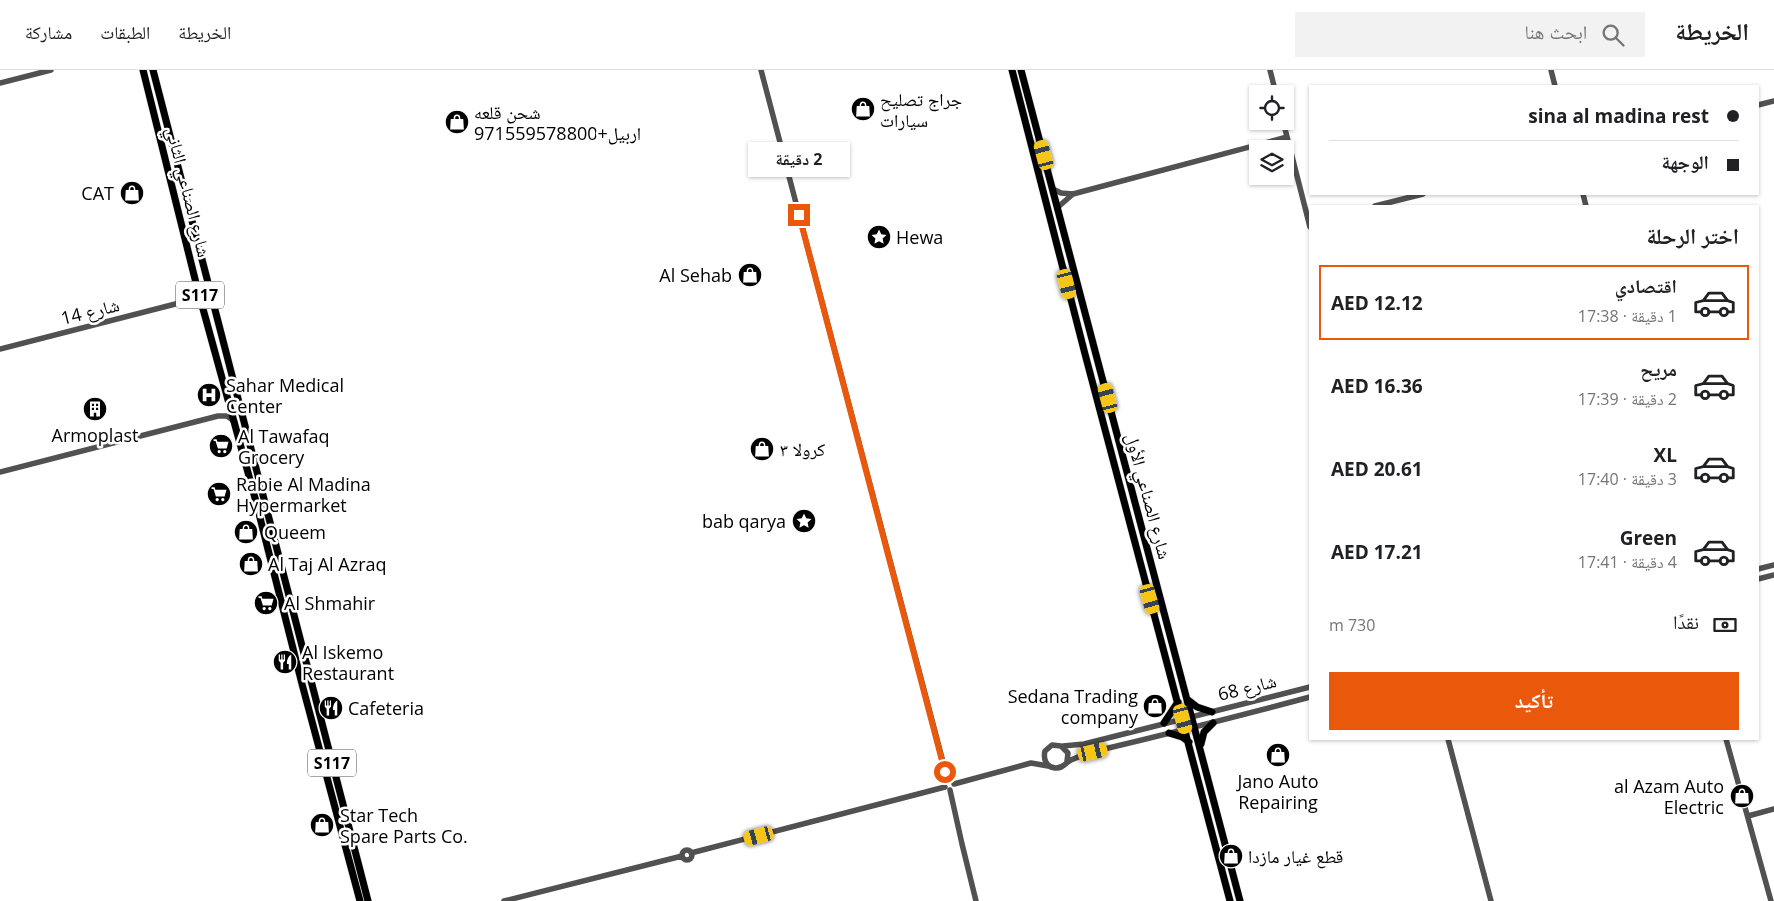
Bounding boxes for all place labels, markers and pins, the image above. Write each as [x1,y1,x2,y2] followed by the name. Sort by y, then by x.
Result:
[880,87,962,132] place label: جراج تصليح سيارات
[850,96,876,122] shop icon: جراج تصليح سيارات
[474,100,641,145] place label: شحن قلعه اربيل+971559578800
[444,109,470,135] shop icon: شحن قلعه اربيل+971559578800
[119,180,145,206] shop icon: CAT
[81,181,114,205] place label: CAT
[866,224,892,250] place icon: Hewa
[896,225,943,249] place label: Hewa
[737,262,763,288] shop icon: Al Sehab
[659,263,732,287] place label: Al Sehab
[226,373,344,418] place label: Sahar Medical Center
[196,382,222,408] hospital icon: Sahar Medical Center
[82,396,108,422] building icon: Armoplast
[52,423,138,447] place label: Armoplast
[238,424,330,469] place label: Al Tawafaq Grocery
[208,433,234,459] supermarket icon: Al Tawafaq Grocery
[749,436,775,462] shop icon: كرولا ٣
[780,437,826,461] place label: كرولا ٣
[236,472,371,517] place label: Rabie Al Madina Hypermarket
[206,481,232,507] supermarket icon: Rabie Al Madina Hypermarket
[791,508,817,534] place icon: bab qarya
[702,509,786,533] place label: bab qarya
[233,519,259,545] shop icon: Queem
[264,520,326,544] place label: Queem
[238,551,264,577] shop icon: Al Taj Al Azraq
[268,552,387,576] place label: Al Taj Al Azraq
[253,590,279,616] supermarket icon: Al Shmahir
[284,591,376,615] place label: Al Shmahir
[302,640,394,685] place label: Al Iskemo Restaurant
[272,649,298,675] restaurant icon: Al Iskemo Restaurant
[1008,684,1139,729] place label: Sedana Trading company
[1142,693,1168,719] shop icon: Sedana Trading company
[318,695,344,721] restaurant icon: Cafeteria
[348,696,424,720] place label: Cafeteria
[1265,742,1291,768] shop icon: Jano Auto Repairing
[1235,769,1319,814] place label: Jano Auto Repairing
[1614,774,1724,819] place label: al Azam Auto Electric
[1729,783,1755,809] shop icon: al Azam Auto Electric
[340,803,468,848] place label: Star Tech Spare Parts Co.
[309,812,335,838] shop icon: Star Tech Spare Parts Co.
[1218,843,1244,869] shop icon: قطع غيار مازدا
[1248,844,1343,869] place label: قطع غيار مازدا

